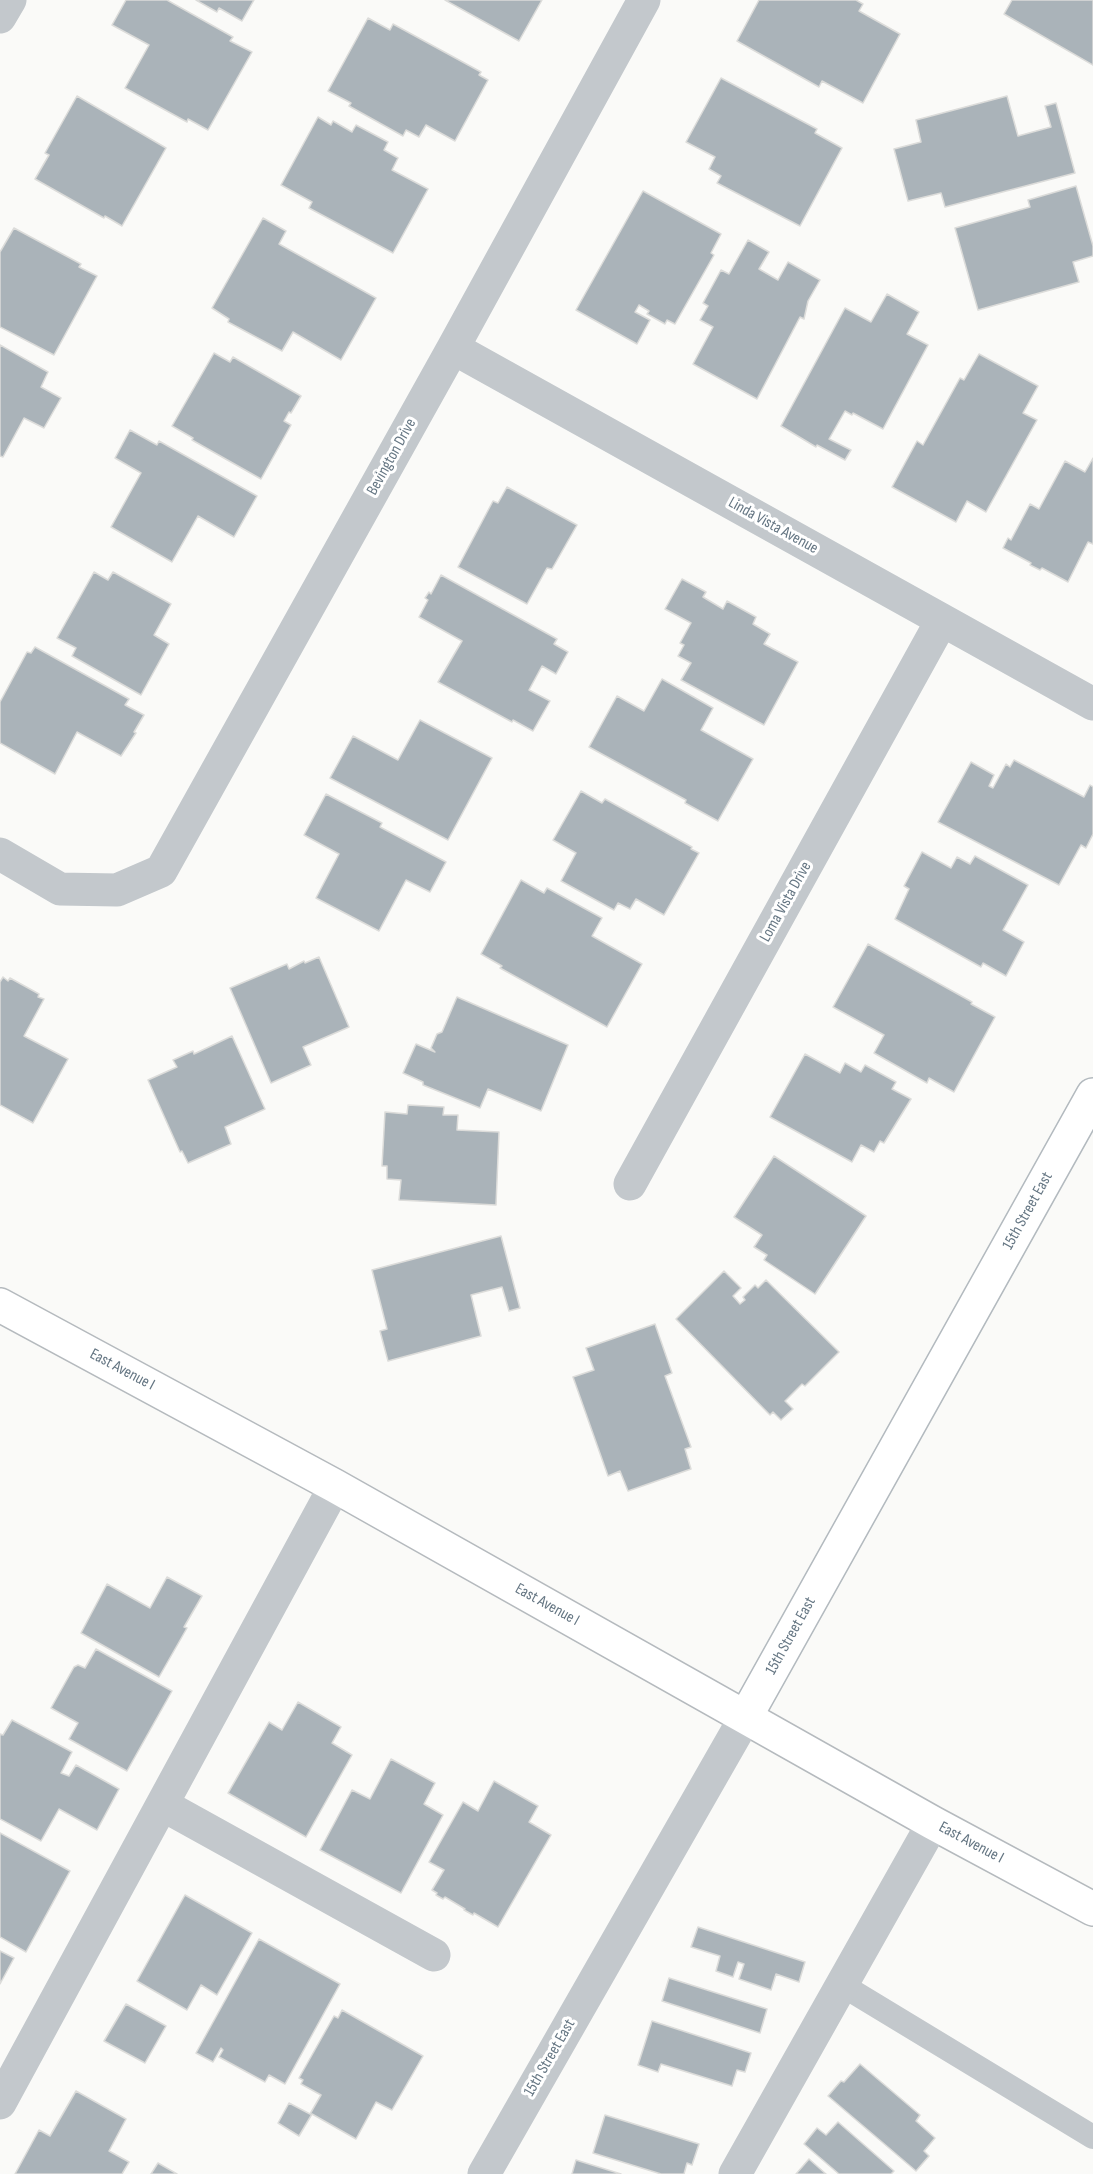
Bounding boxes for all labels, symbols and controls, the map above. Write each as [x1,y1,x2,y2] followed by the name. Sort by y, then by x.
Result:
[363,415,421,499] street label: Bevington Drive
[725,493,821,559] street label: Linda Vista Avenue
[756,859,816,945] street label: Loma Vista Drive
[999,1169,1057,1253] street label: 15th Street East
[86,1345,158,1395] street label: East Avenue I
[511,1579,583,1631] street label: East Avenue I
[762,1594,820,1678] street label: 15th Street East
[935,1818,1007,1868] street label: East Avenue I
[520,2016,580,2100] street label: 15th Street East

